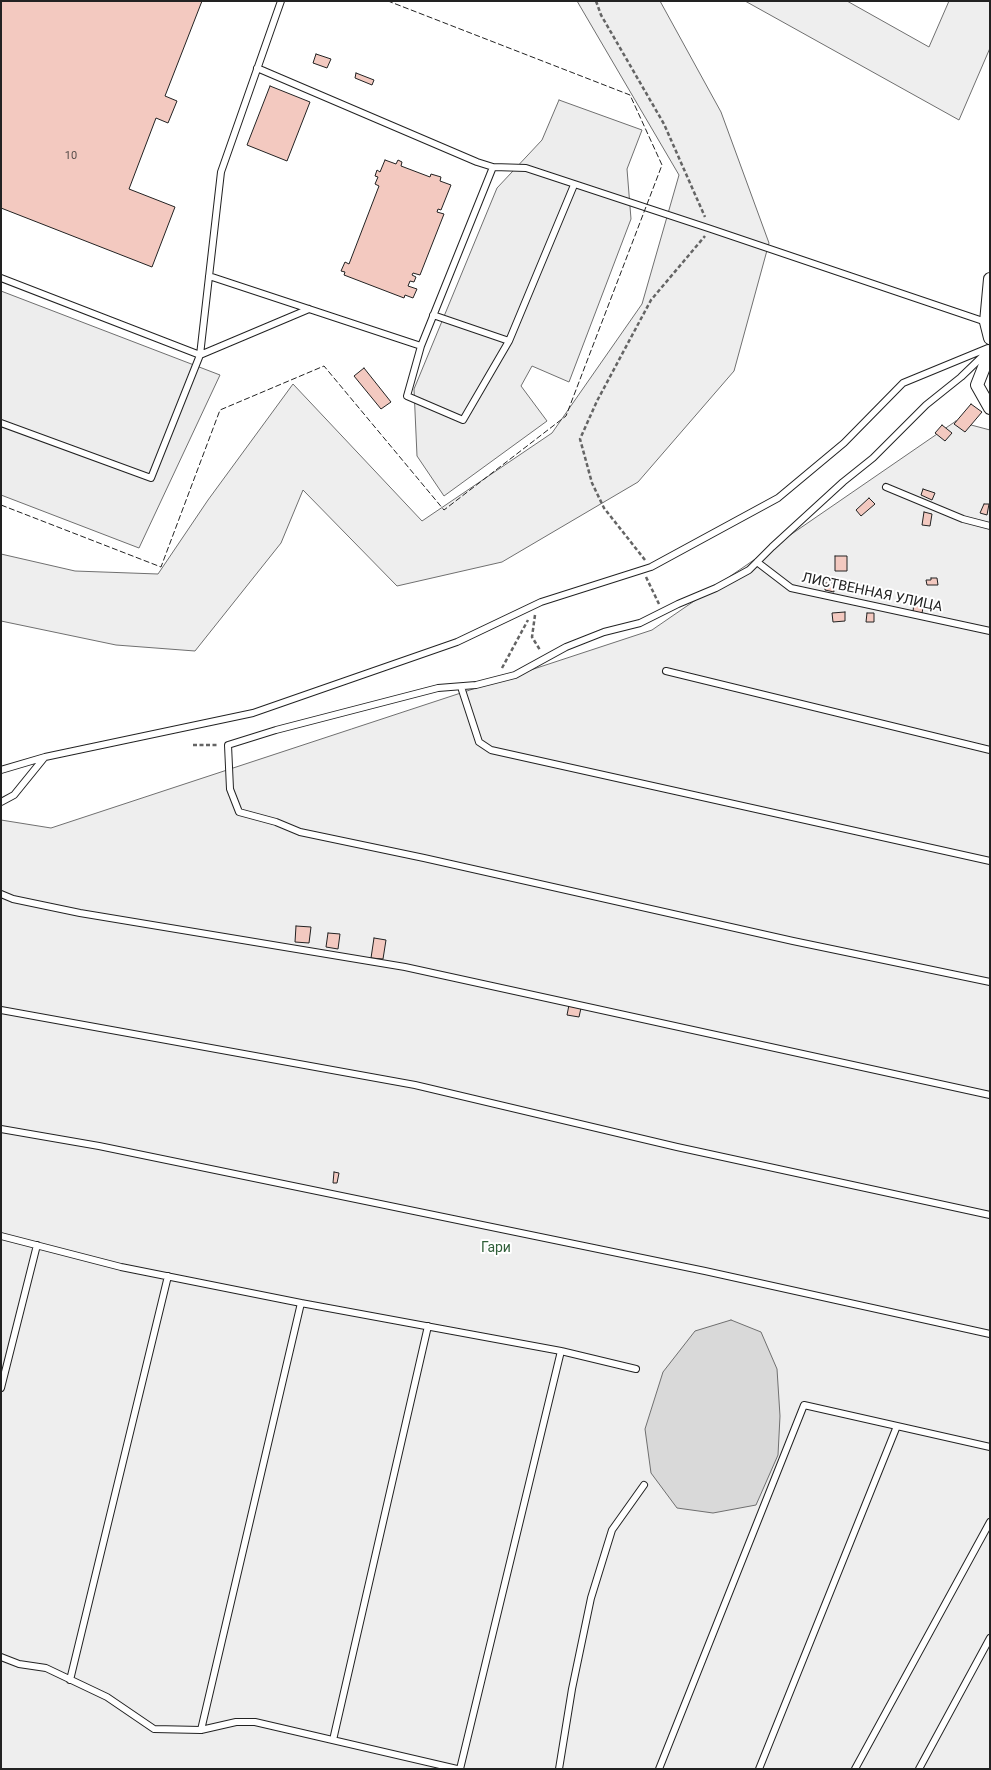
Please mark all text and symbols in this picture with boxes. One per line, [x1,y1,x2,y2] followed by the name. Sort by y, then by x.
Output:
[65,149,77,163] house number: 10
[800,570,944,616] street label: ЛИСТВЕННАЯ УЛИЦА
[481,1240,511,1256] park label: Гари

